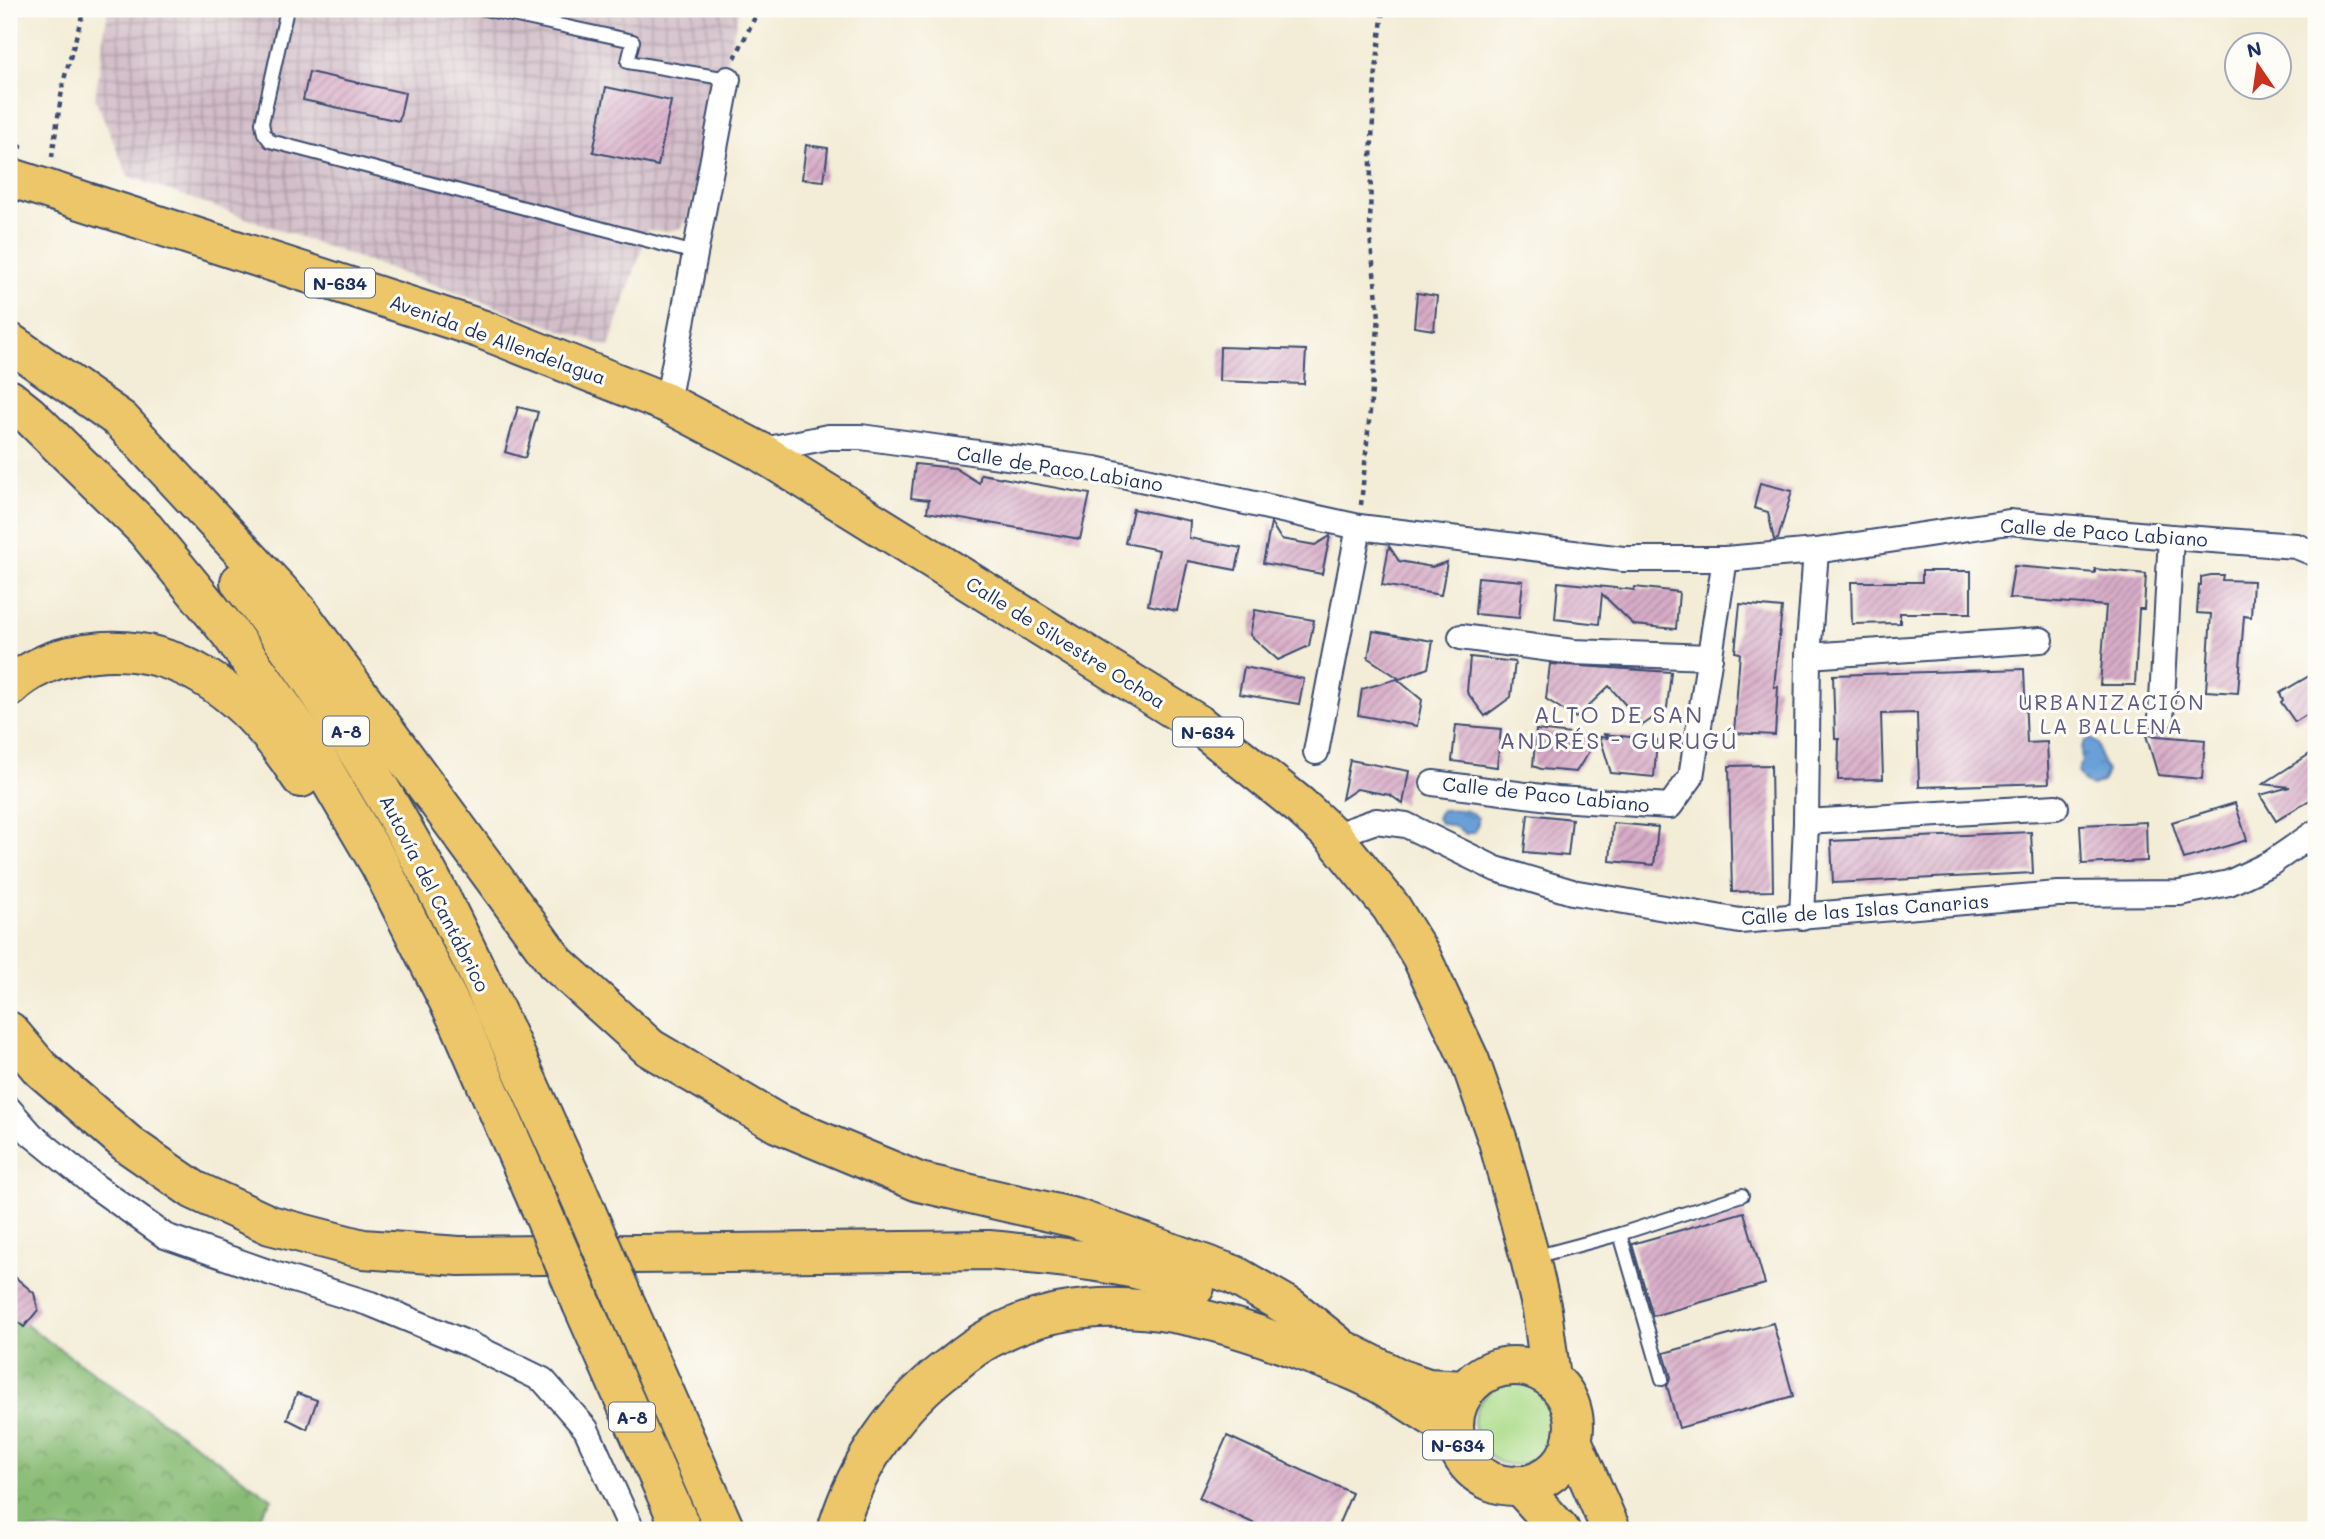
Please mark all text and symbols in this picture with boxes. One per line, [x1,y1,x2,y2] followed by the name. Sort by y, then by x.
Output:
[2224,32,2294,102] north arrow
[2244,35,2264,63] text: N
[305,268,375,298] road number: N-634
[387,288,609,390] street label: Avenida de Allendelagua
[955,439,1165,497] street label: Calle de Paco Labiano
[1999,512,2209,552] street label: Calle de Paco Labiano
[962,570,1170,714] street label: Calle de Silvestre Ochoa
[2018,688,2206,739] district label: URBANIZACIÓN LA BALLENA
[1500,699,1738,755] district label: ALTO DE SAN ANDRÉS - GURUGÚ
[323,716,369,746] road number: A-8
[1173,718,1243,746] road number: N-634
[1441,771,1651,817] street label: Calle de Paco Labiano
[374,790,496,996] street label: Autovía del Cantábrico
[1740,888,1990,930] street label: Calle de las Islas Canarias
[609,1402,655,1432] road number: A-8
[1423,1430,1493,1460] road number: N-634

